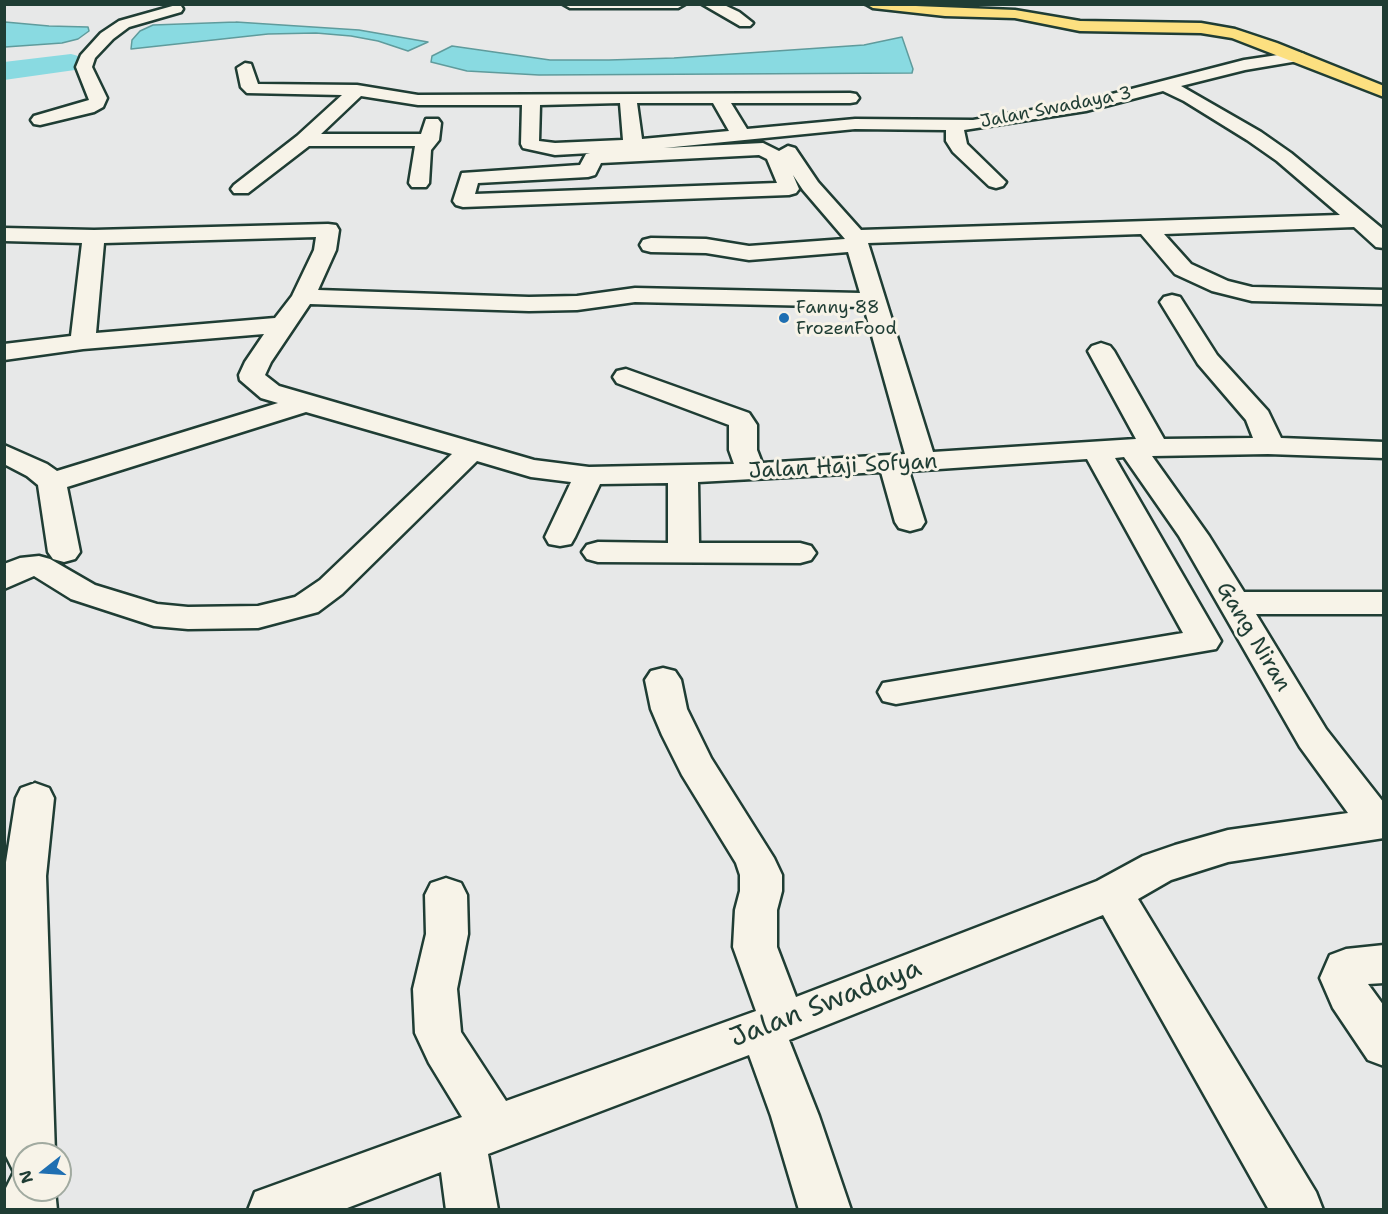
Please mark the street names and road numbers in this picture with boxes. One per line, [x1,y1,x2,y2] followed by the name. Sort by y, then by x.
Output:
[979,83,1133,133] street label: Jalan Swadaya 3
[748,449,938,485] street label: Jalan Haji Sofyan
[1210,577,1296,697] street label: Gang Niran
[726,953,926,1055] street label: Jalan Swadaya

